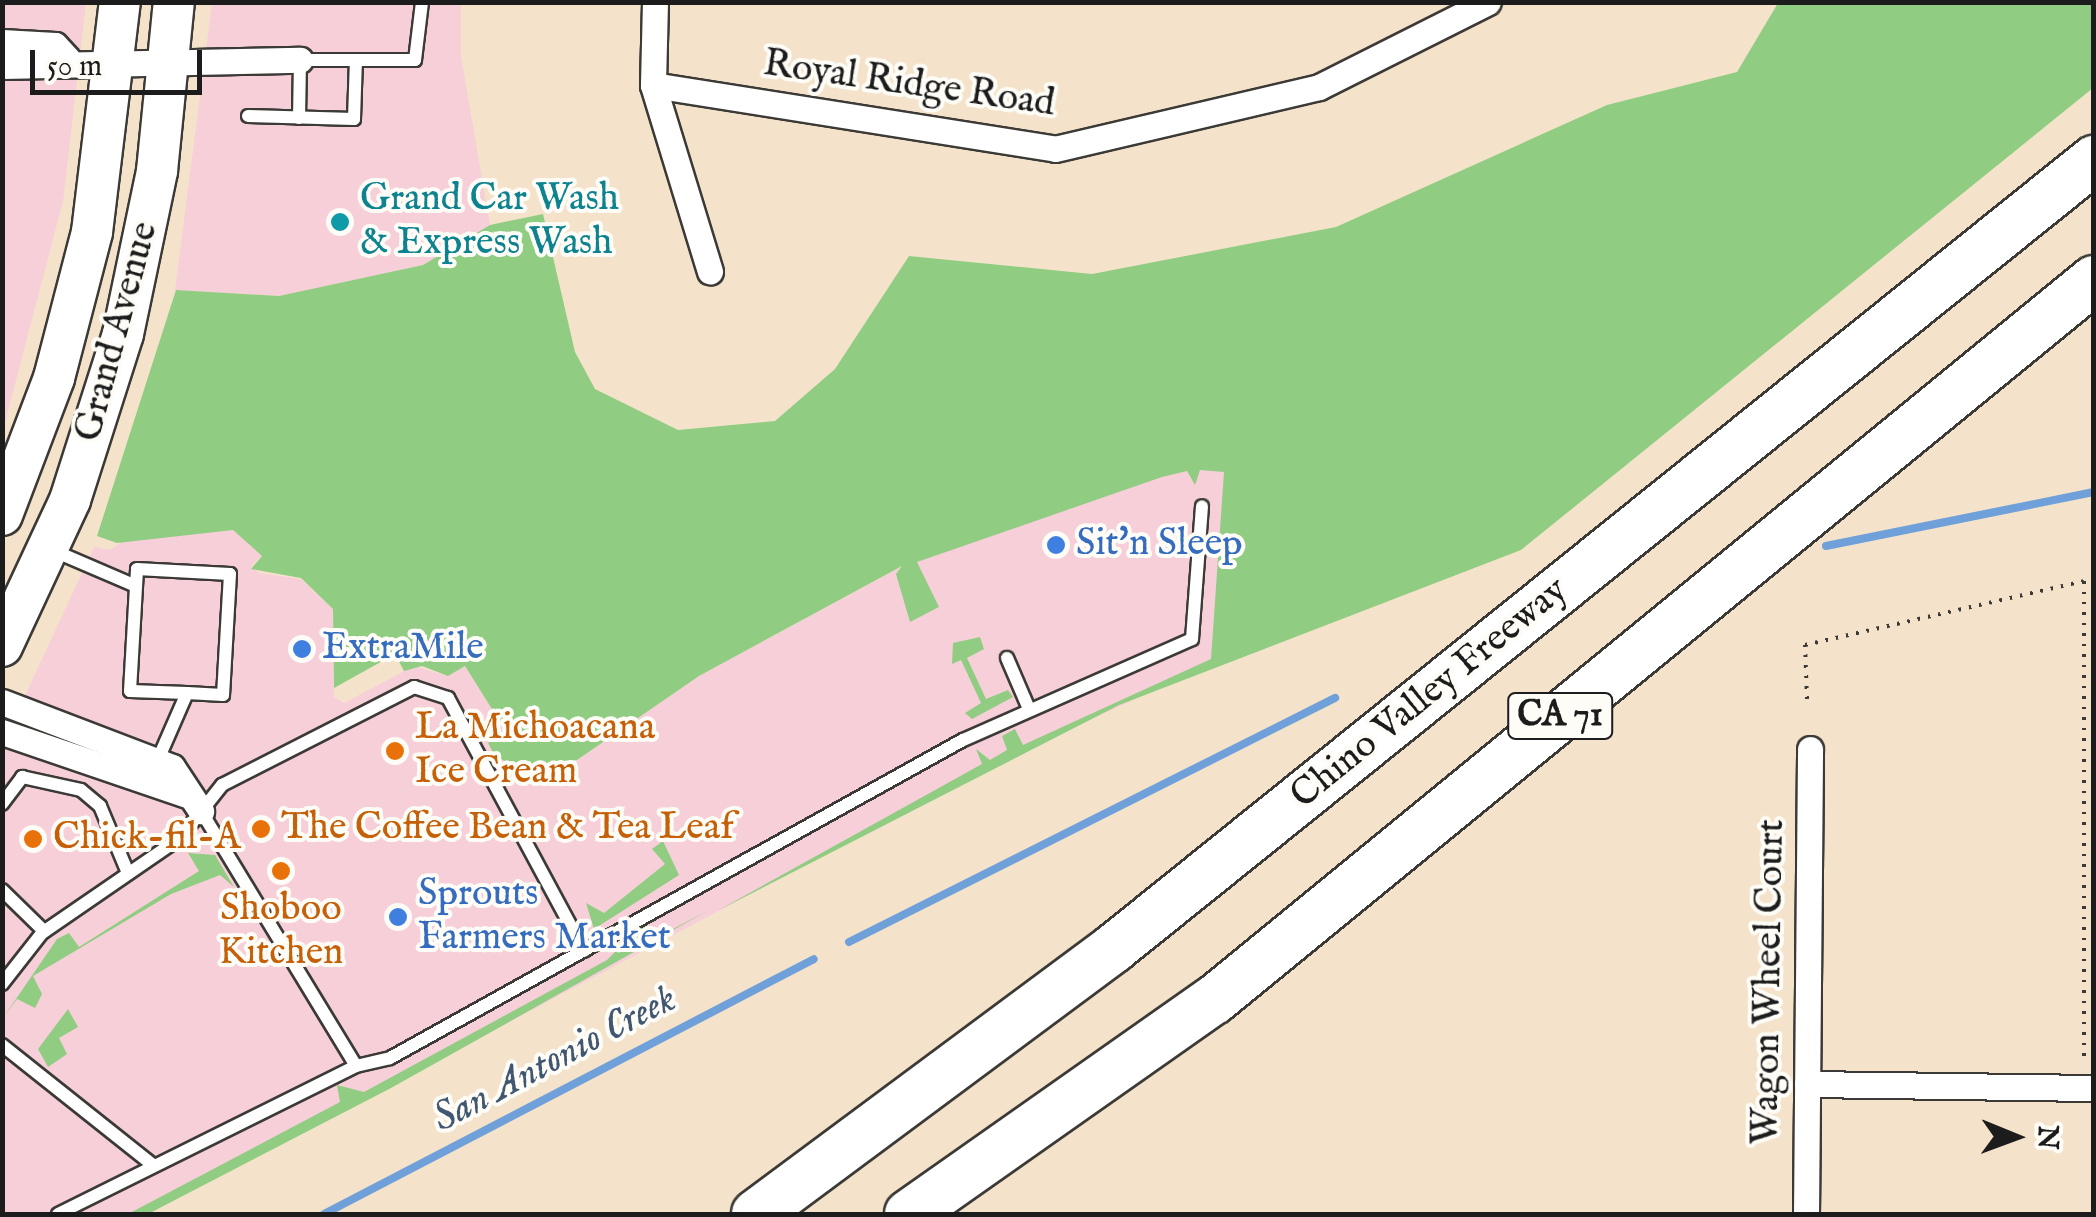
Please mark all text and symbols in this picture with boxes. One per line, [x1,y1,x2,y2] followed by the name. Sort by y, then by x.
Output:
[35,30,208,92] scale bar
[760,42,1058,128] street label: Royal Ridge Road
[47,48,102,86] text: 50 m
[360,177,619,266] place label: Grand Car Wash & Express Wash
[329,211,351,233] marker: Grand Car Wash & Express Wash
[67,217,169,447] street label: Grand Avenue
[1076,522,1243,568] place label: Sit'n Sleep
[1045,534,1067,556] marker: Sit'n Sleep
[1282,568,1578,820] street label: Chino Valley Freeway
[322,626,484,672] place label: ExtraMile
[291,638,313,660] marker: ExtraMile
[1505,686,1615,746] road number: CA 71
[415,706,655,796] place label: La Michoacana Ice Cream
[384,740,406,762] marker: La Michoacana Ice Cream
[281,806,734,852] place label: The Coffee Bean & Tea Leaf
[53,816,241,862] place label: Chick-fil-A
[250,818,272,840] marker: The Coffee Bean & Tea Leaf
[1744,819,1796,1145] street label: Wagon Wheel Court
[22,828,44,850] marker: Chick-fil-A
[270,860,292,882] marker: Shoboo Kitchen
[418,872,671,962] place label: Sprouts Farmers Market
[219,887,343,976] place label: Shoboo Kitchen
[387,906,409,928] marker: Sprouts Farmers Market
[425,976,685,1144] water label: San Antonio Creek
[1966,1087,2066,1187] north arrow
[2029,1125,2064,1150] text: N

